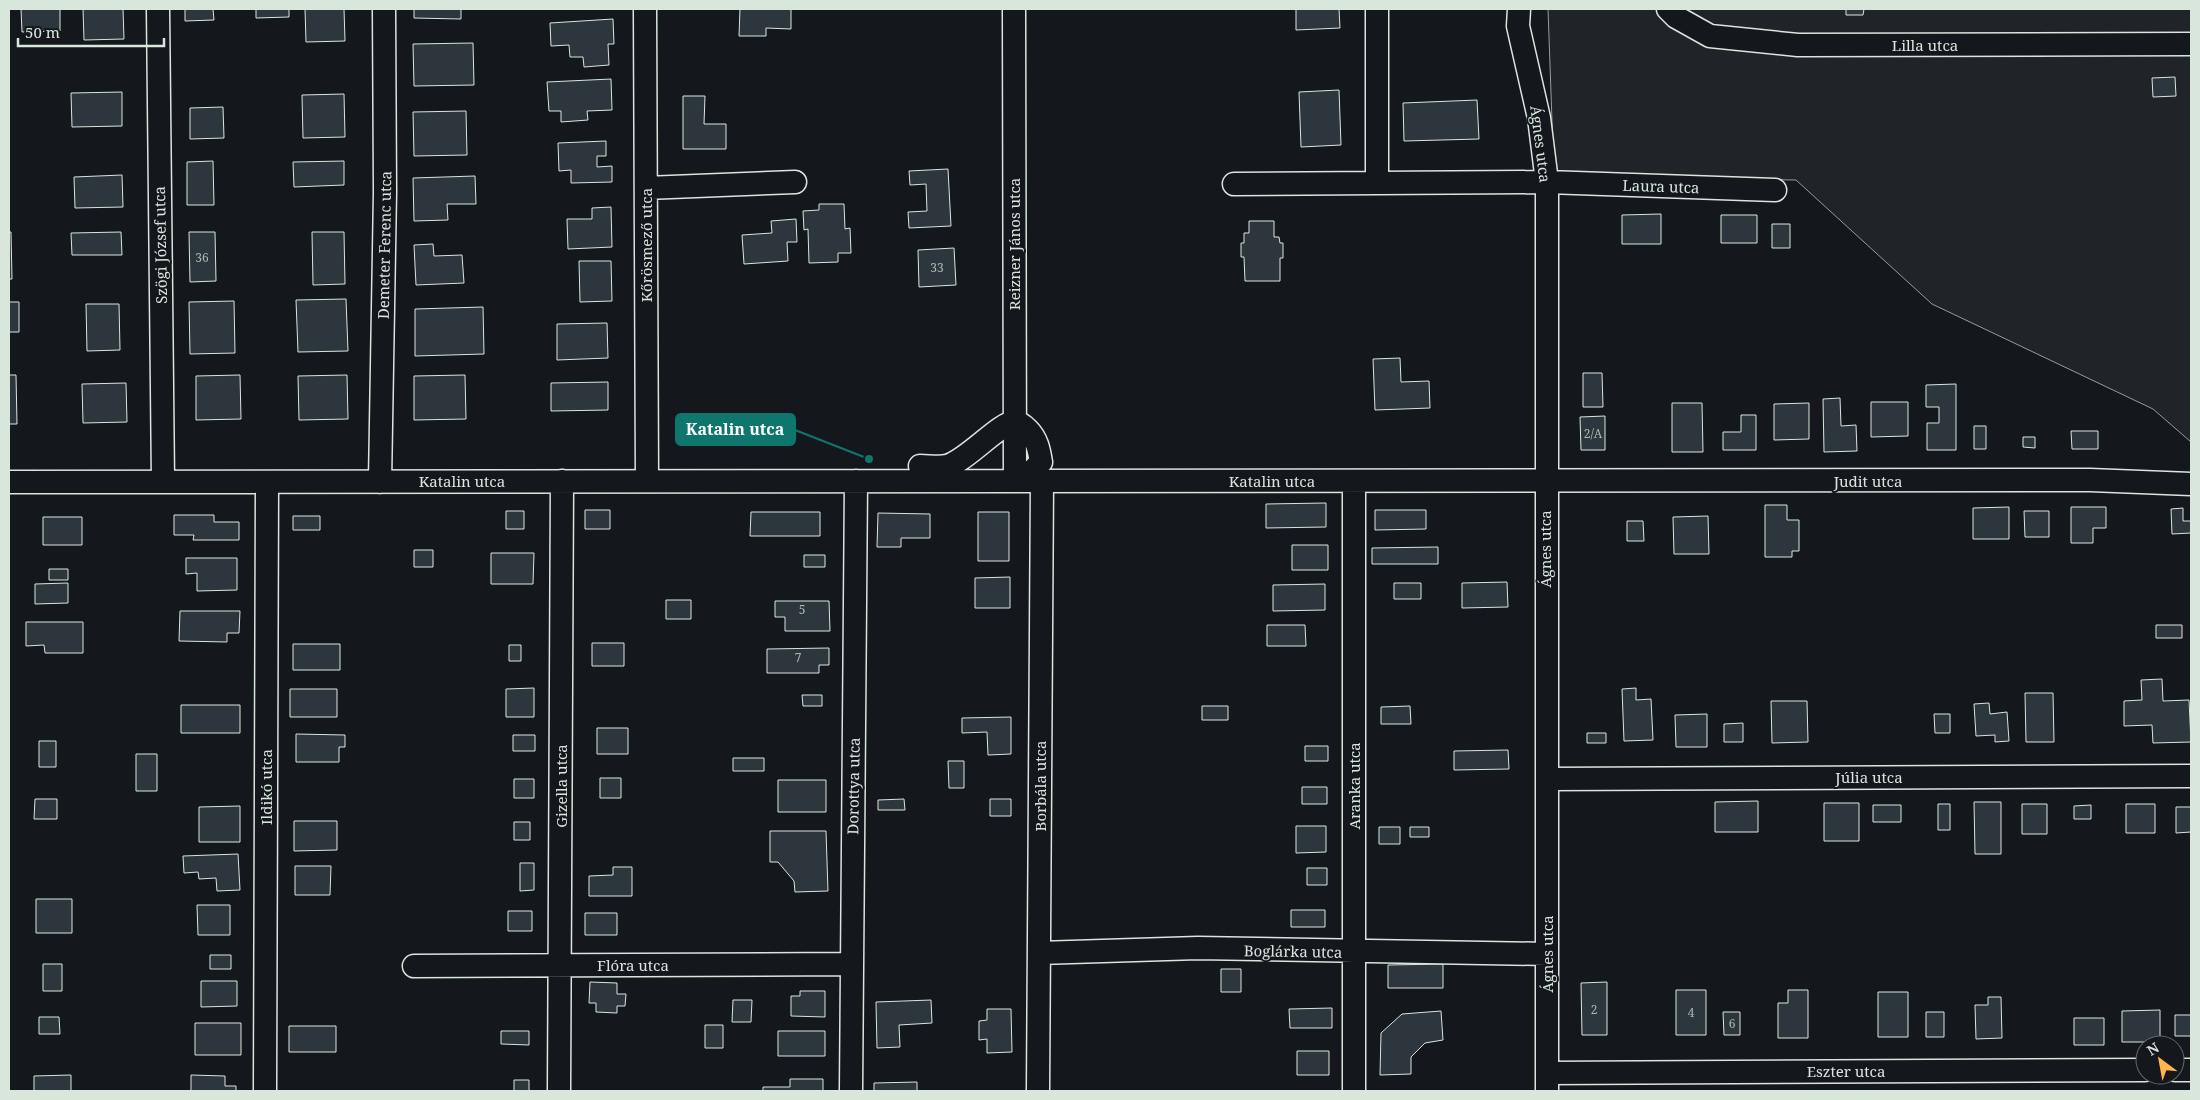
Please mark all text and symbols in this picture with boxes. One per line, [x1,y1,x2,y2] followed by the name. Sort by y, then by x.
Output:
[18,15,164,47] scale bar
[25,22,60,42] text: 50 m
[1892,35,1958,55] street label: Lilla utca
[1526,104,1556,184] street label: Ágnes utca
[373,171,395,319] street label: Demeter Ferenc utca
[1622,175,1700,197] street label: Laura utca
[1004,178,1024,310] street label: Reizner János utca
[149,186,171,304] street label: Szögi József utca
[636,188,656,302] street label: Kőrösmező utca
[195,249,209,266] house number: 36
[930,259,944,276] house number: 33
[676,414,795,445] callout: Katalin utca
[686,418,785,440] text: Katalin utca
[1584,425,1603,442] house number: 2/A
[419,471,505,491] street label: Katalin utca
[1229,471,1315,491] street label: Katalin utca
[1833,471,1902,491] street label: Judit utca
[1535,510,1555,588] street label: Ágnes utca
[799,601,805,618] house number: 5
[795,649,802,666] house number: 7
[842,737,864,835] street label: Dorottya utca
[1030,741,1050,831] street label: Borbála utca
[1344,742,1364,830] street label: Aranka utca
[551,744,571,828] street label: Gizella utca
[256,749,276,825] street label: Ildikó utca
[1834,767,1903,787] street label: Júlia utca
[1537,915,1557,993] street label: Ágnes utca
[1244,940,1342,962] street label: Boglárka utca
[597,955,669,975] street label: Flóra utca
[1591,1001,1597,1018] house number: 2
[1688,1004,1695,1021] house number: 4
[1729,1015,1736,1032] house number: 6
[2135,1035,2185,1085] north arrow
[2143,1038,2163,1060] text: N
[1807,1061,1885,1081] street label: Eszter utca

